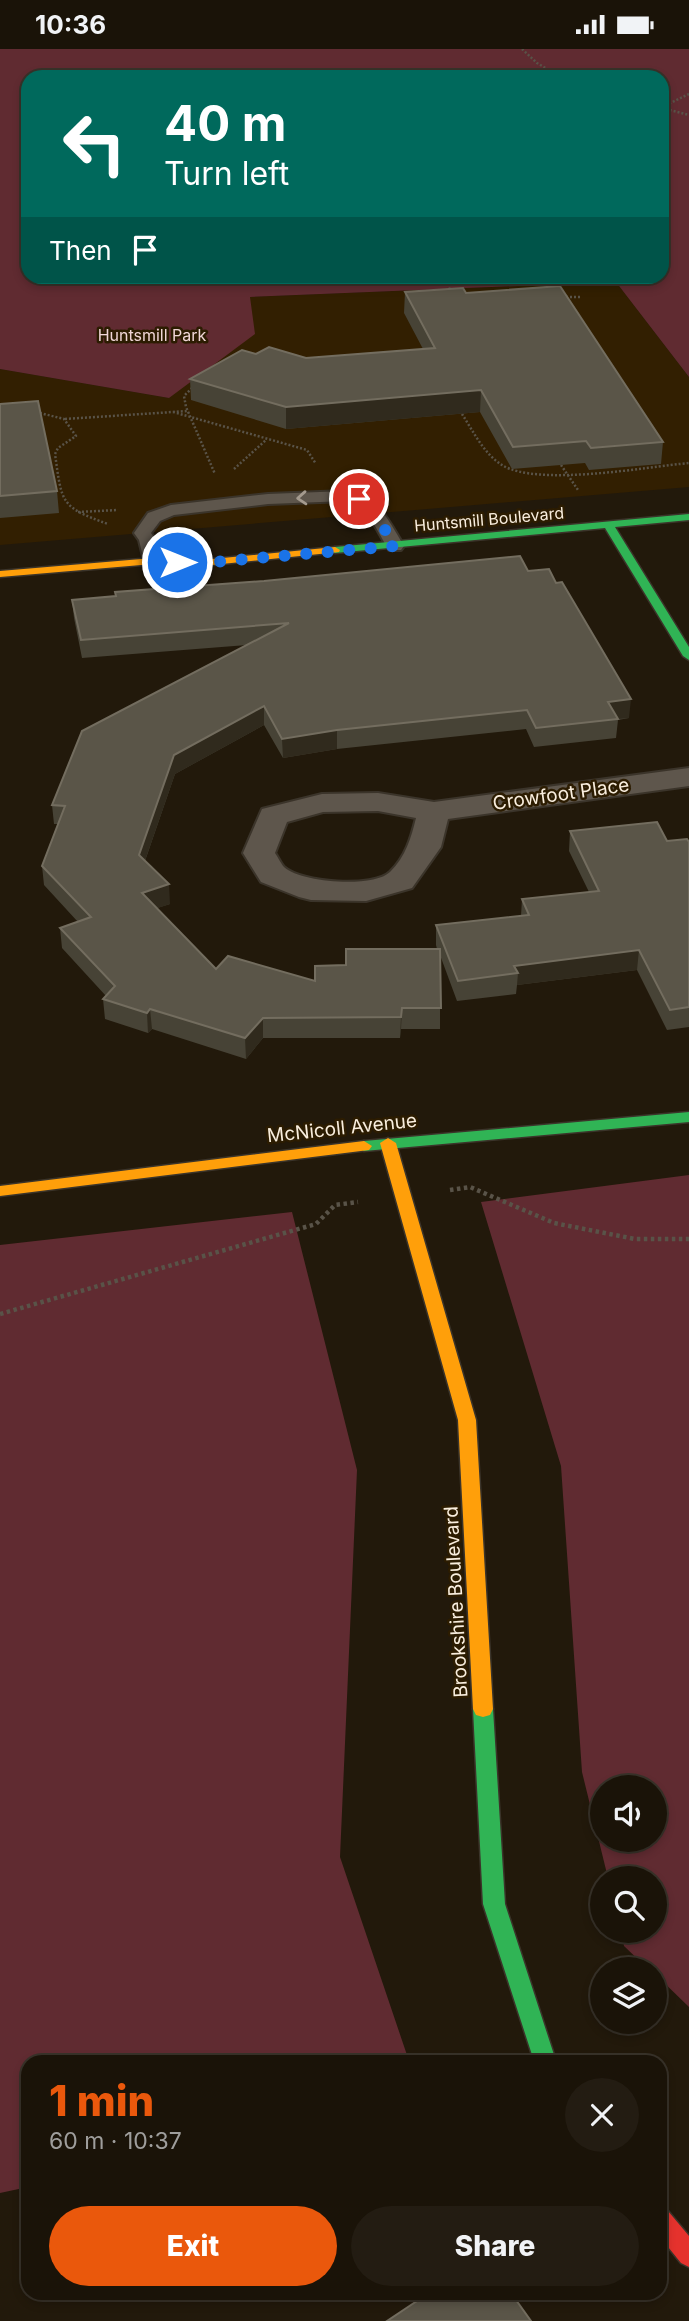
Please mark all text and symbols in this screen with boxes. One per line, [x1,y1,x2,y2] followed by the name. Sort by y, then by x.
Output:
[35,9,106,40] text: 10:36
[164,94,287,153] text: 40 m
[49,98,140,189] icon: left
[164,154,289,193] text: Turn left
[126,231,164,269] icon: arrive
[49,235,112,266] text: Then
[98,325,207,345] park label: Huntsmill Park
[329,469,389,529] pin
[340,480,378,518] icon: arrive
[296,490,307,505] one-way arrow
[413,502,565,536] street label: Huntsmill Boulevard
[140,525,214,599] position arrow
[491,773,631,815] street label: Crowfoot Place
[266,1109,418,1147] street label: McNicoll Avenue
[439,1506,473,1698] street label: Brookshire Boulevard
[590,1775,667,2034] map controls
[590,1775,667,1852] button: sound
[590,1866,667,1943] button: search
[590,1957,667,2034] button: layers
[49,2075,154,2126] text: 1 min
[565,2078,639,2152] button: close
[49,2127,182,2155] text: 60 m · 10:37
[49,2206,337,2286] button: Exit
[351,2206,639,2286] button: Share

